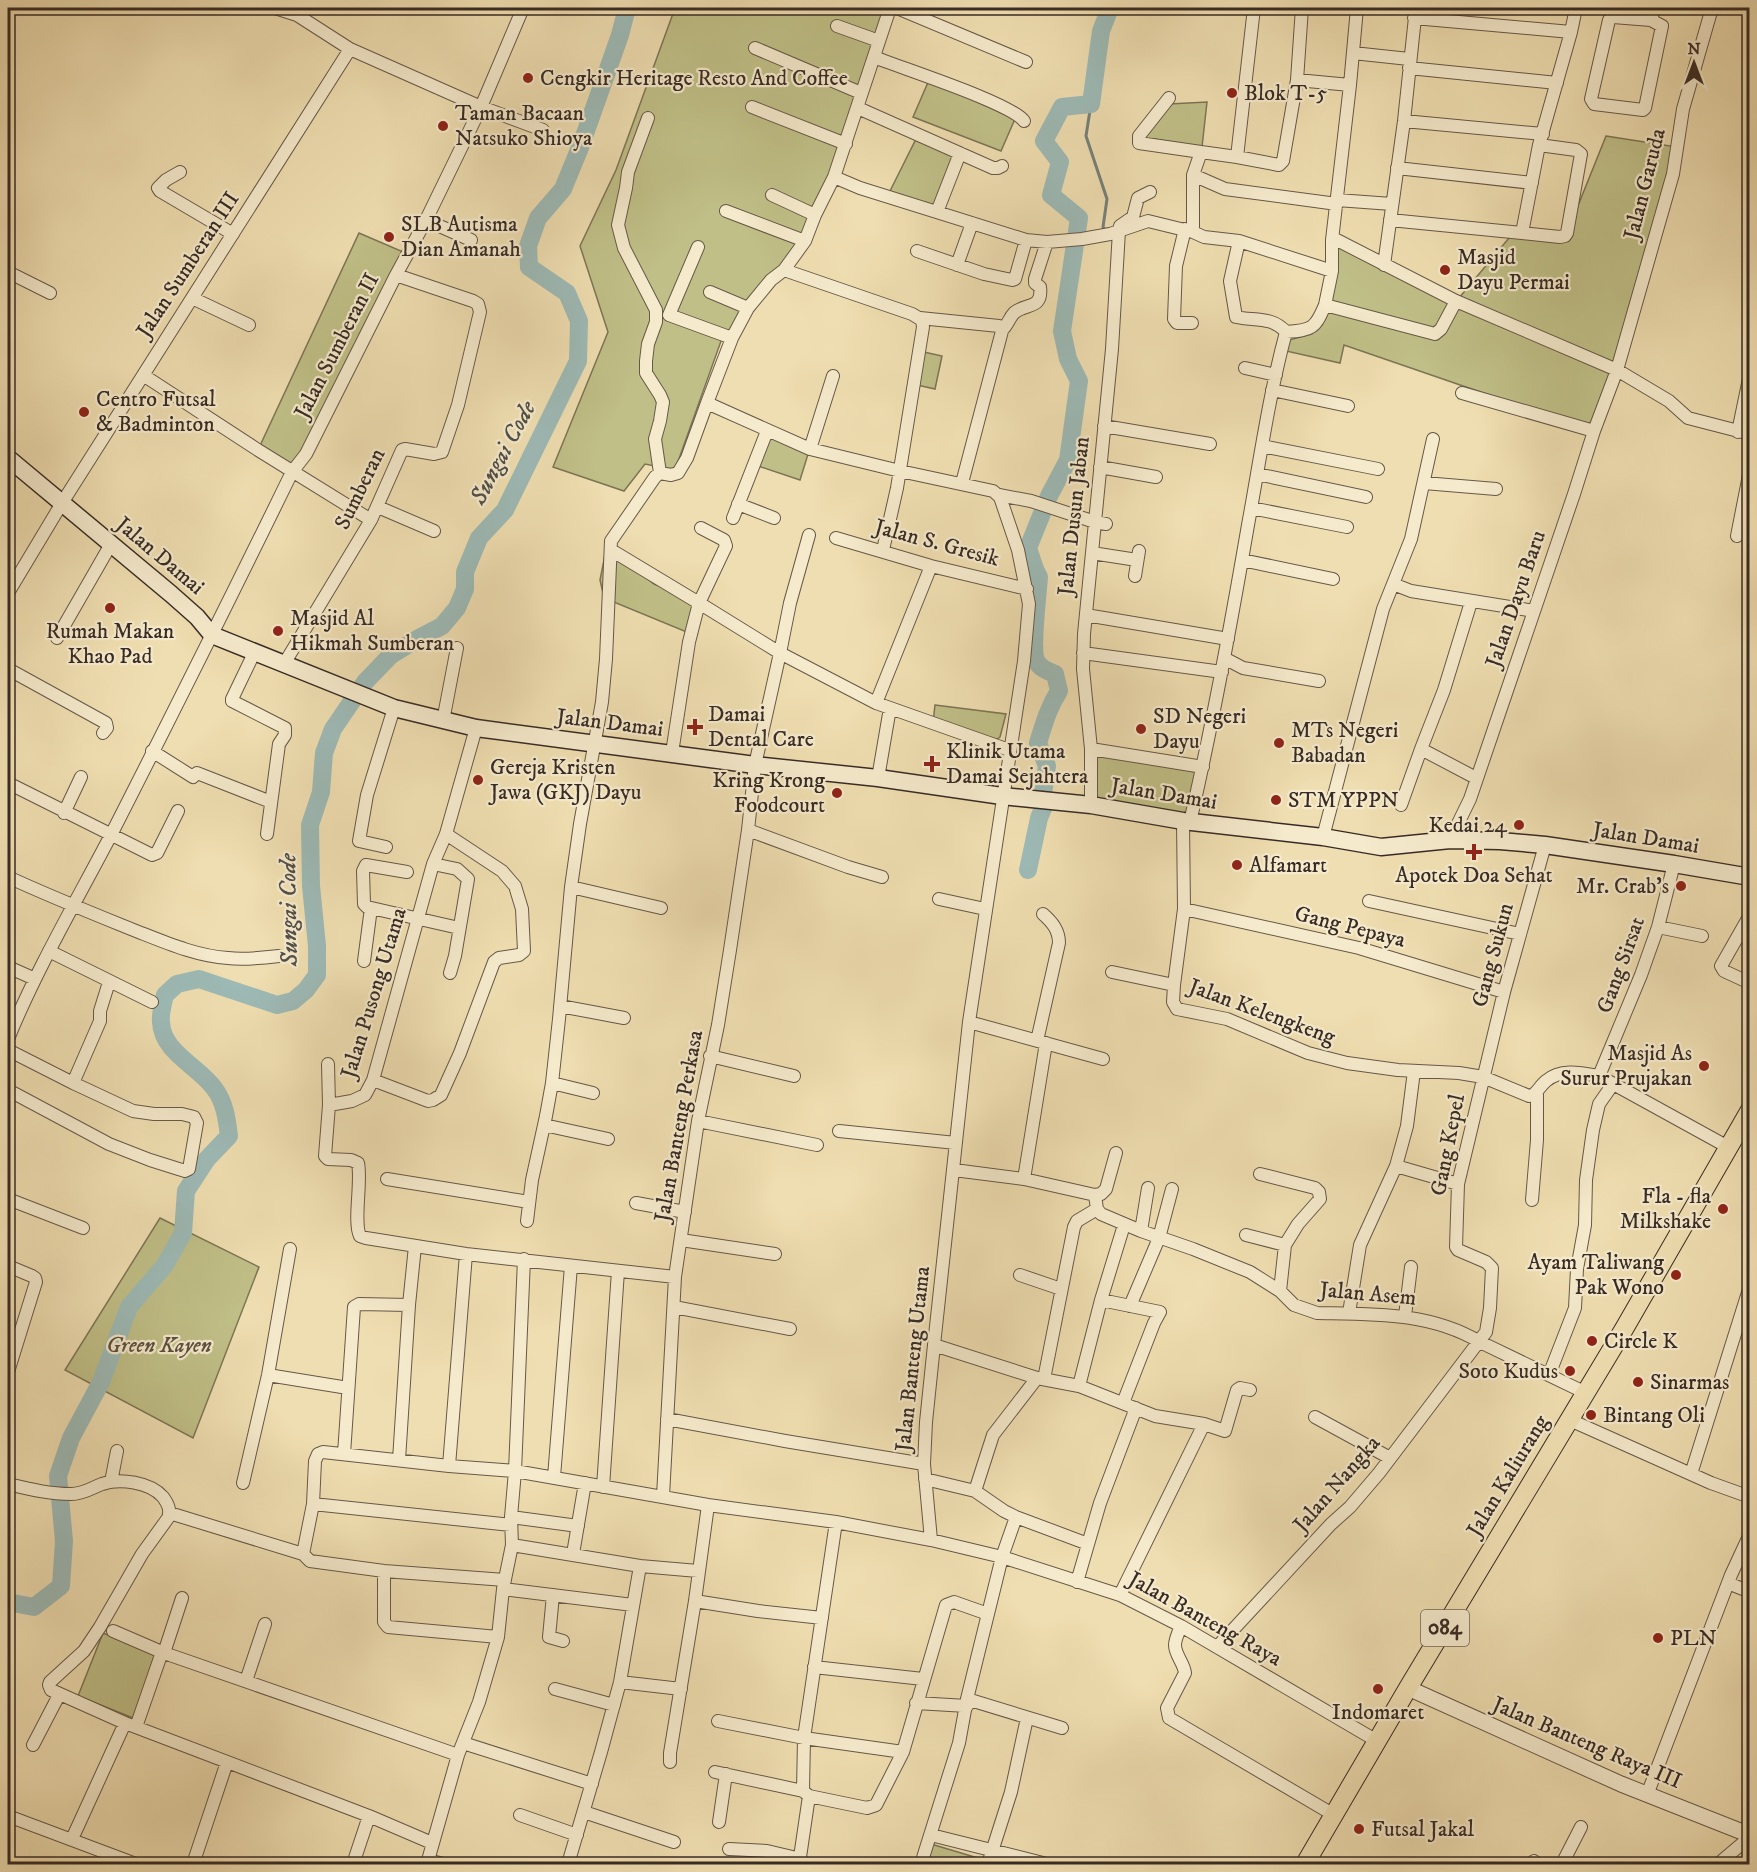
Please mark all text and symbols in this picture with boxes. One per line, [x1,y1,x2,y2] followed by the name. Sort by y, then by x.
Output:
[1664,33,1724,93] north arrow
[1687,39,1701,59] text: N
[540,65,848,92] place label: Cengkir Heritage Resto And Coffee
[521,71,535,85] marker: Cengkir Heritage Resto And Coffee
[1244,80,1327,107] place label: Blok T-5
[1225,86,1239,100] marker: Blok T-5
[455,100,593,152] place label: Taman Bacaan Natsuko Shioya
[436,119,450,133] marker: Taman Bacaan Natsuko Shioya
[1618,125,1672,244] street label: Jalan Garuda
[130,187,245,345] street label: Jalan Sumberan III
[401,211,521,263] place label: SLB Autisma Dian Amanah
[382,230,396,244] marker: SLB Autisma Dian Amanah
[1457,244,1570,296] place label: Masjid Dayu Permai
[1438,263,1452,277] marker: Masjid Dayu Permai
[288,269,385,425] street label: Jalan Sumberan II
[96,386,216,438] place label: Centro Futsal & Badminton
[463,395,543,511] water label: Sungai Code
[77,405,91,419] marker: Centro Futsal & Badminton
[1052,435,1096,599] street label: Jalan Dusun Jaban
[329,444,391,534] street label: Sumberan
[109,510,210,601] street label: Jalan Damai
[870,513,1002,573] street label: Jalan S. Gresik
[1479,527,1552,673] street label: Jalan Dayu Baru
[103,601,117,615] marker: Rumah Makan Khao Pad
[290,605,455,657] place label: Masjid Al Hikmah Sumberan
[46,618,175,670] place label: Rumah Makan Khao Pad
[271,624,285,638] marker: Masjid Al Hikmah Sumberan
[708,701,814,753] place label: Damai Dental Care
[553,703,665,743] street label: Jalan Damai
[1153,703,1246,755] place label: SD Negeri Dayu
[1291,717,1398,769] place label: MTs Negeri Babadan
[686,718,704,736] marker: Damai Dental Care
[1134,722,1148,736] marker: SD Negeri Dayu
[1272,736,1286,750] marker: MTs Negeri Babadan
[946,738,1089,790] place label: Klinik Utama Damai Sejahtera
[488,754,641,806] place label: Gereja Kristen Jawa (GKJ) Dayu
[923,755,941,773] marker: Klinik Utama Damai Sejahtera
[712,767,825,819] place label: Kring Krong Foodcourt
[1107,772,1219,816] street label: Jalan Damai
[471,773,485,787] marker: Gereja Kristen Jawa (GKJ) Dayu
[830,786,844,800] marker: Kring Krong Foodcourt
[1288,787,1399,814] place label: STM YPPN
[1269,793,1283,807] marker: STM YPPN
[1428,812,1508,839] place label: Kedai 24
[1589,816,1701,860] street label: Jalan Damai
[1512,818,1526,832] marker: Kedai 24
[1467,845,1481,859] marker: Apotek Doa Sehat
[273,852,305,968] water label: Sungai Code
[1249,852,1327,879] place label: Alfamart
[1230,858,1244,872] marker: Alfamart
[1395,862,1553,889] place label: Apotek Doa Sehat
[1576,873,1669,900] place label: Mr. Crab's
[1674,879,1688,893] marker: Mr. Crab's
[1466,899,1520,1010] street label: Gang Sukun
[1292,900,1409,954] street label: Gang Pepaya
[335,904,413,1084] street label: Jalan Pusong Utama
[1591,913,1651,1017] street label: Gang Sirsat
[1183,972,1339,1051] street label: Jalan Kelengkeng
[649,1027,709,1226] street label: Jalan Banteng Perkasa
[1560,1040,1693,1092] place label: Masjid As Surur Prujakan
[1697,1059,1711,1073] marker: Masjid As Surur Prujakan
[1425,1092,1471,1198] street label: Gang Kepel
[1620,1183,1712,1235] place label: Fla - fla Milkshake
[1716,1202,1730,1216] marker: Fla - fla Milkshake
[1527,1249,1664,1301] place label: Ayam Taliwang Pak Wono
[890,1264,936,1455] street label: Jalan Banteng Utama
[1669,1268,1683,1282] marker: Ayam Taliwang Pak Wono
[1317,1276,1417,1312] street label: Jalan Asem
[1604,1328,1678,1355] place label: Circle K
[106,1332,212,1359] park label: Green Kayen
[1585,1334,1599,1348] marker: Circle K
[1458,1358,1558,1385] place label: Soto Kudus
[1563,1364,1577,1378] marker: Soto Kudus
[1650,1369,1729,1396] place label: Sinarmas
[1631,1375,1645,1389] marker: Sinarmas
[1603,1402,1705,1429] place label: Bintang Oli
[1584,1408,1598,1422] marker: Bintang Oli
[1460,1410,1555,1543] street label: Jalan Kaliurang
[1286,1430,1387,1539] street label: Jalan Nangka
[1122,1565,1287,1673] street label: Jalan Banteng Raya
[1421,1610,1469,1646] road number: 084
[1670,1625,1717,1652] place label: PLN
[1651,1631,1665,1645] marker: PLN
[1371,1682,1385,1696] marker: Indomaret
[1486,1690,1686,1795] street label: Jalan Banteng Raya III
[1332,1699,1424,1726] place label: Indomaret
[1371,1816,1474,1843] place label: Futsal Jakal
[1352,1822,1366,1836] marker: Futsal Jakal

